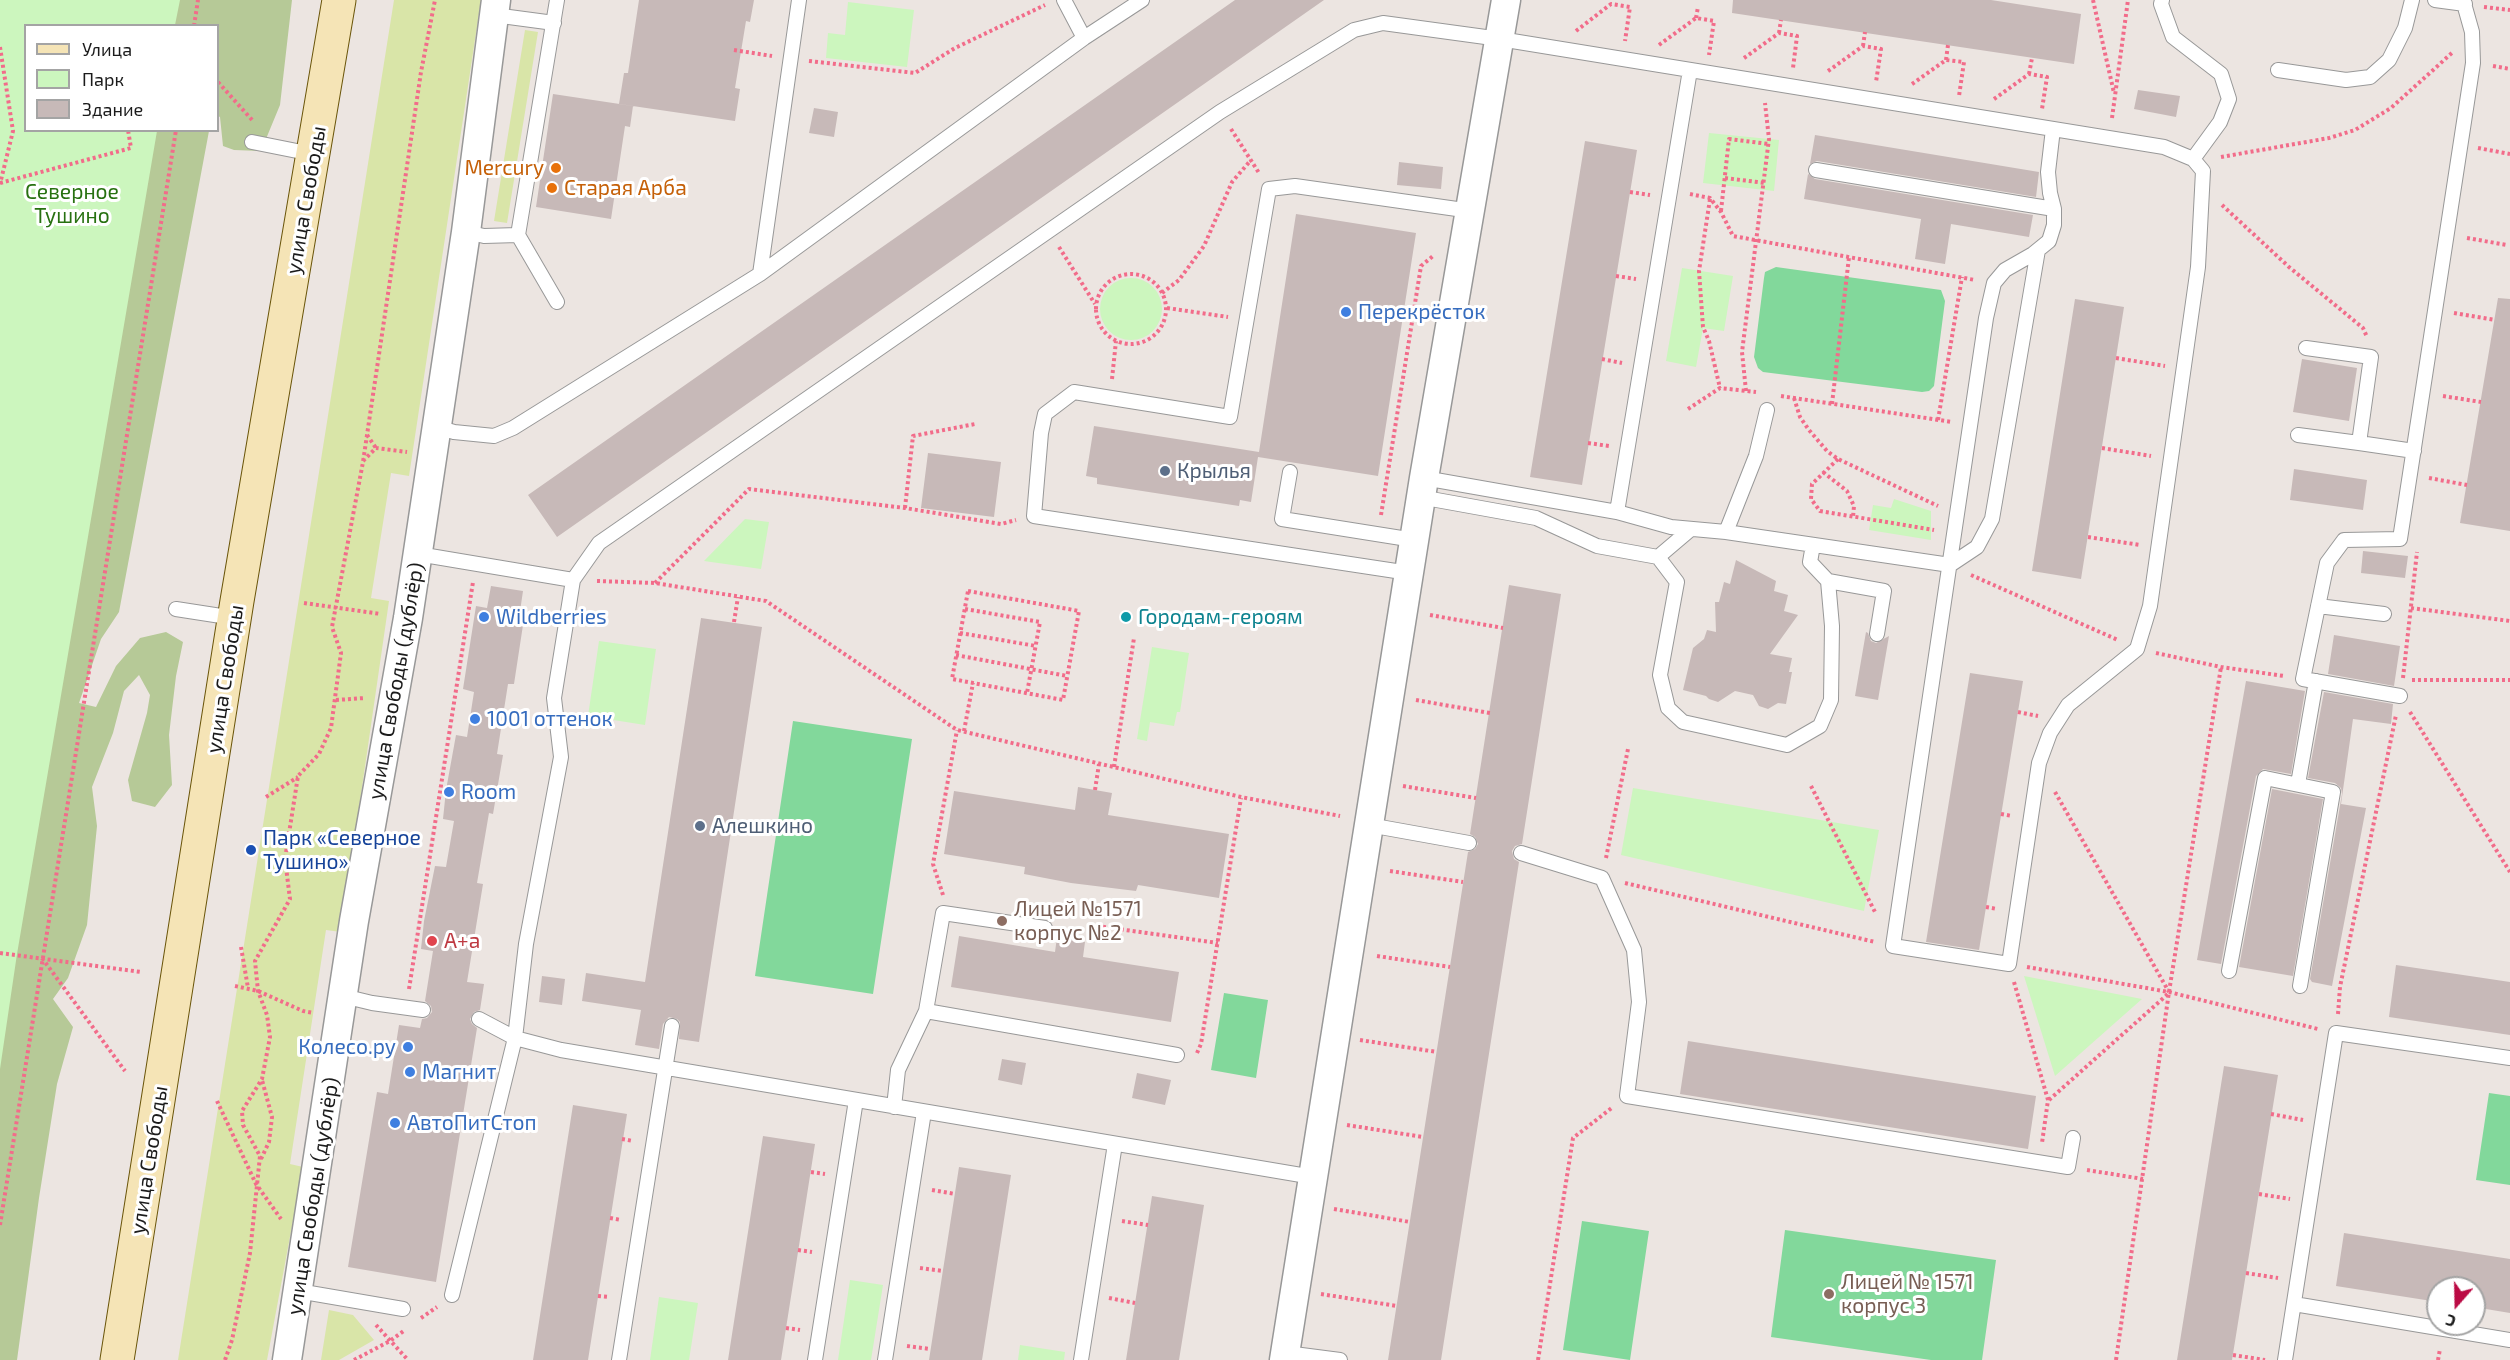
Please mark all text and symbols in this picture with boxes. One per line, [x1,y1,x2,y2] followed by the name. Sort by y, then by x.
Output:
[24,24,219,132] legend
[82,38,132,60] text: Улица
[82,68,124,90] text: Парк
[82,98,143,120] text: Здание
[281,124,331,276] street label: улица Свободы
[464,155,544,181] place label: Mercury
[549,161,563,175] marker: Mercury
[564,175,687,201] place label: Старая Арба
[25,179,119,229] park label: Северное Тушино
[545,181,559,195] marker: Старая Арба
[1358,299,1486,325] place label: Перекрёсток
[1339,305,1353,319] marker: Перекрёсток
[1177,458,1251,484] place label: Крылья
[1158,464,1172,478] marker: Крылья
[363,560,429,802] street label: улица Свободы (дублёр)
[201,603,249,755] street label: улица Свободы
[496,604,607,630] place label: Wildberries
[1138,604,1303,630] place label: Городам-героям
[477,610,491,624] marker: Wildberries
[1119,610,1133,624] marker: Городам-героям
[487,706,613,732] place label: 1001 оттенок
[468,712,482,726] marker: 1001 оттенок
[461,779,516,805] place label: Room
[442,785,456,799] marker: Room
[712,813,813,839] place label: Алешкино
[693,819,707,833] marker: Алешкино
[263,825,421,875] place label: Парк «Северное Тушино»
[244,843,258,857] marker: Парк «Северное Тушино»
[1014,896,1142,946] place label: Лицей №1571 корпус №2
[995,914,1009,928] marker: Лицей №1571 корпус №2
[444,928,480,954] place label: А+а
[425,934,439,948] marker: А+а
[298,1034,396,1060] place label: Колесо.ру
[401,1040,415,1054] marker: Колесо.ру
[422,1059,497,1085] place label: Магнит
[403,1065,417,1079] marker: Магнит
[282,1075,344,1317] street label: улица Свободы (дублёр)
[125,1084,173,1236] street label: улица Свободы
[407,1110,537,1136] place label: АвтоПитСтоп
[388,1116,402,1130] marker: АвтоПитСтоп
[1841,1269,1974,1319] place label: Лицей № 1571 корпус 3
[2426,1276,2486,1336] north arrow
[1822,1287,1836,1301] marker: Лицей № 1571 корпус 3
[2443,1311,2458,1332] text: С

